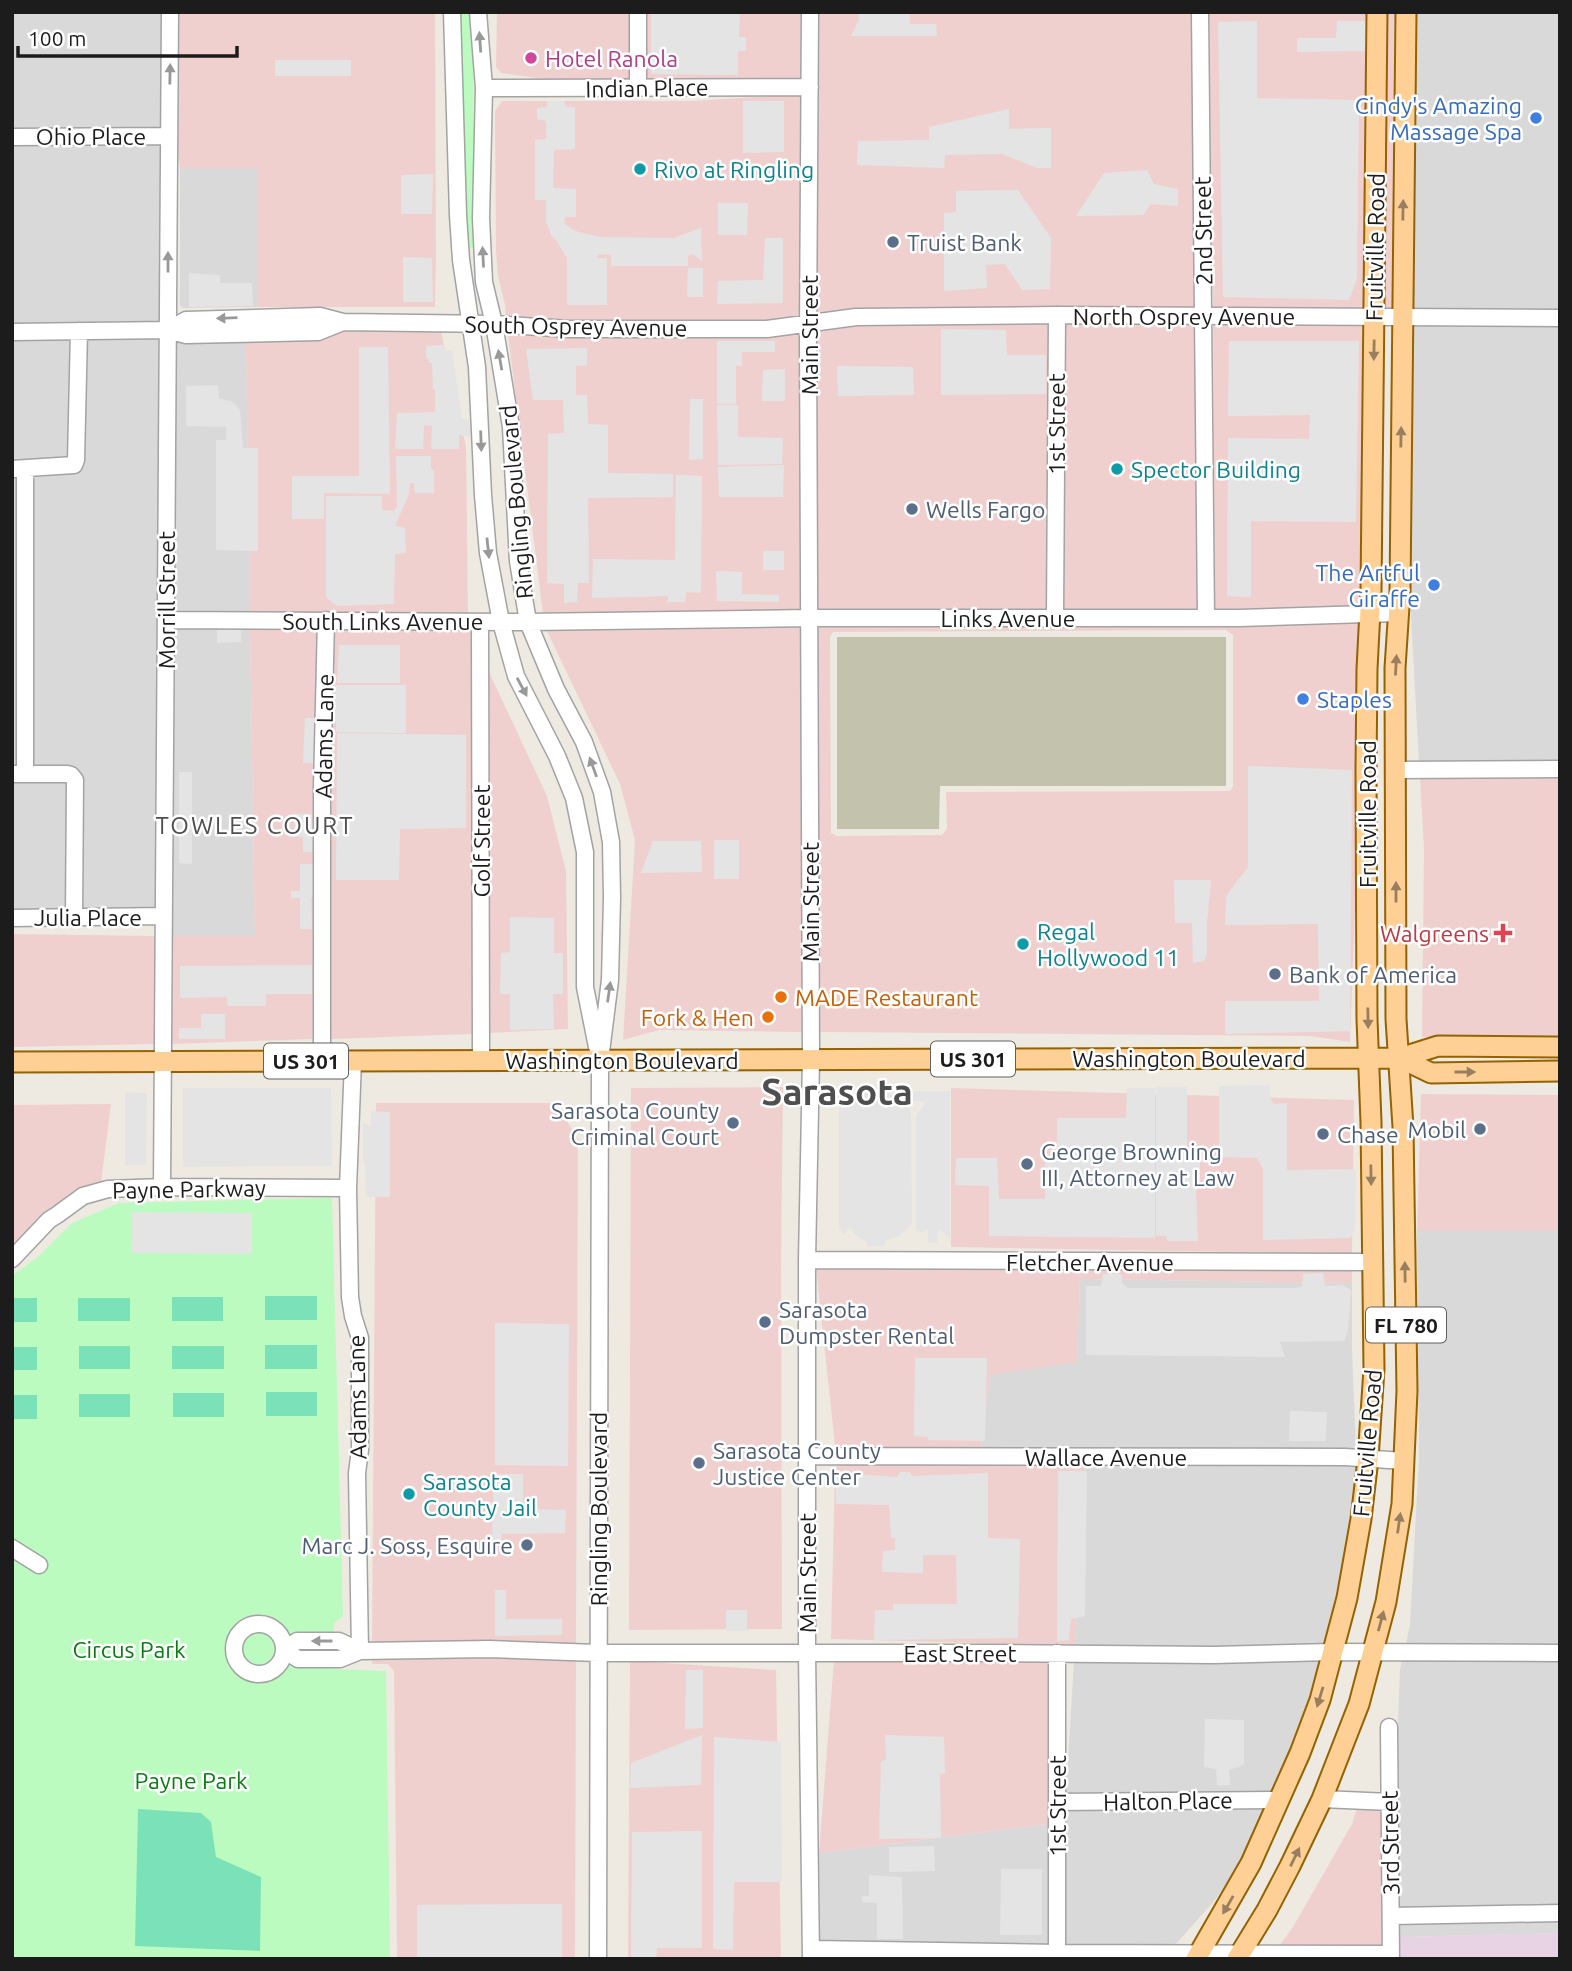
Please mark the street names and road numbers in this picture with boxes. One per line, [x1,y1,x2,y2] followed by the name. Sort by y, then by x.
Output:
[585,74,709,102] street label: Indian Place
[36,124,146,149] street label: Ohio Place
[1361,173,1389,321] street label: Fruitville Road
[1190,176,1216,286] street label: 2nd Street
[797,275,822,395] street label: Main Street
[1073,304,1295,329] street label: North Osprey Avenue
[464,312,688,340] street label: South Osprey Avenue
[1044,373,1069,475] street label: 1st Street
[495,404,537,600] street label: Ringling Boulevard
[154,531,179,669] street label: Morrill Street
[941,606,1075,631] street label: Links Avenue
[283,609,483,634] street label: South Links Avenue
[310,673,338,799] street label: Adams Lane
[1355,740,1380,888] street label: Fruitville Road
[469,785,494,897] street label: Golf Street
[798,842,823,962] street label: Main Street
[34,905,142,930] street label: Julia Place
[931,1042,1015,1076] road number: US 301
[264,1044,348,1078] road number: US 301
[1072,1046,1306,1071] street label: Washington Boulevard
[505,1048,739,1073] street label: Washington Boulevard
[112,1175,266,1203] street label: Payne Parkway
[1006,1250,1174,1275] street label: Fletcher Avenue
[1366,1308,1446,1342] road number: FL 780
[343,1334,371,1460] street label: Adams Lane
[1348,1368,1386,1518] street label: Fruitville Road
[586,1412,611,1606] street label: Ringling Boulevard
[1025,1445,1187,1470] street label: Wallace Avenue
[795,1513,820,1633] street label: Main Street
[903,1641,1017,1666] street label: East Street
[1045,1755,1070,1857] street label: 1st Street
[1103,1787,1233,1815] street label: Halton Place
[1377,1790,1403,1896] street label: 3rd Street

